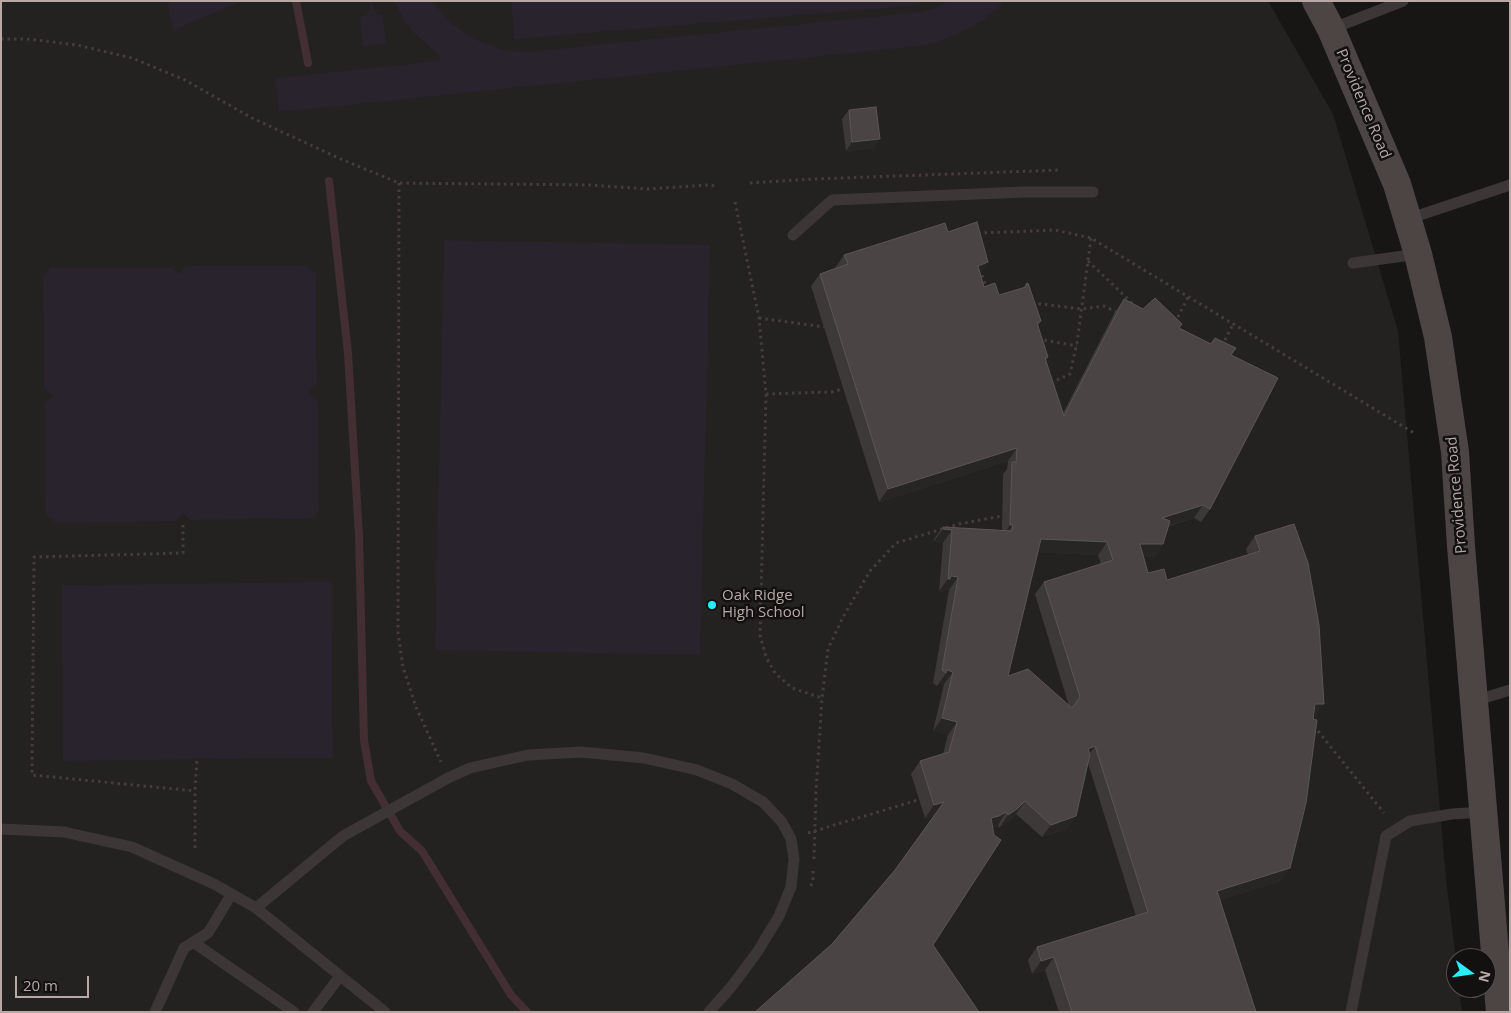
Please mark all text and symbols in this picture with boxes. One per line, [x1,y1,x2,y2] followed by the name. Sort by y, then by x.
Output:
[1332,46,1394,162] street label: Providence Road
[1443,436,1471,554] street label: Providence Road
[722,587,805,622] place label: Oak Ridge High School
[706,599,718,611] marker: Oak Ridge High School
[1446,948,1496,998] north arrow
[18,966,91,998] scale bar
[1474,969,1496,984] text: N
[23,975,58,995] text: 20 m

